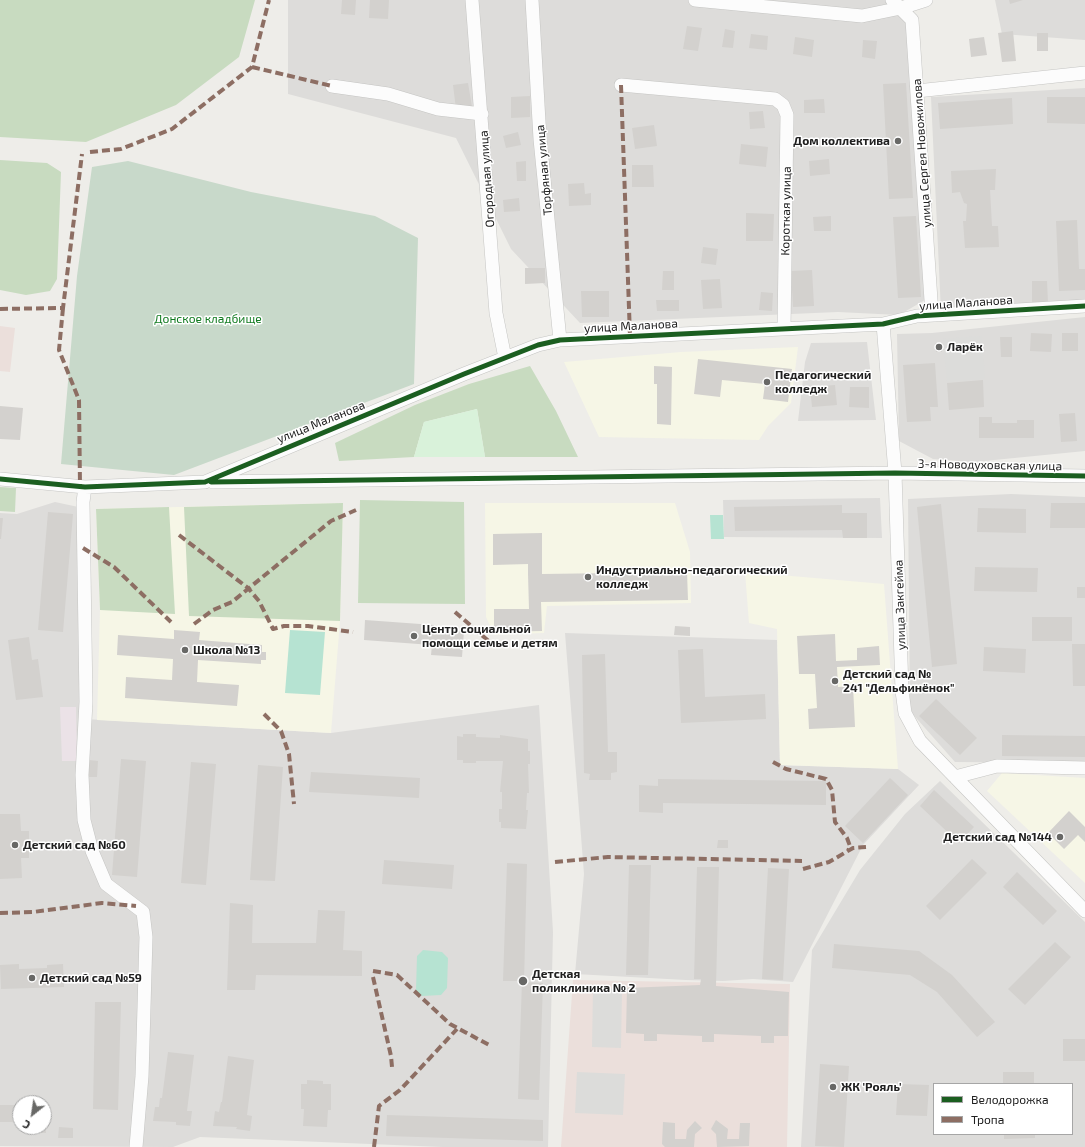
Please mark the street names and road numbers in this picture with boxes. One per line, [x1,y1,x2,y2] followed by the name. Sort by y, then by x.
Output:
[910,78,934,228] street label: улица Сергея Новожилова
[533,124,555,216] street label: Торфяная улица
[476,130,498,228] street label: Огородная улица
[778,166,794,256] street label: Короткая улица
[919,293,1013,313] street label: улица Маланова
[584,316,678,336] street label: улица Маланова
[275,398,367,446] street label: улица Маланова
[918,457,1062,473] street label: 3-я Новодуховская улица
[891,560,909,650] street label: улица Закгейма

